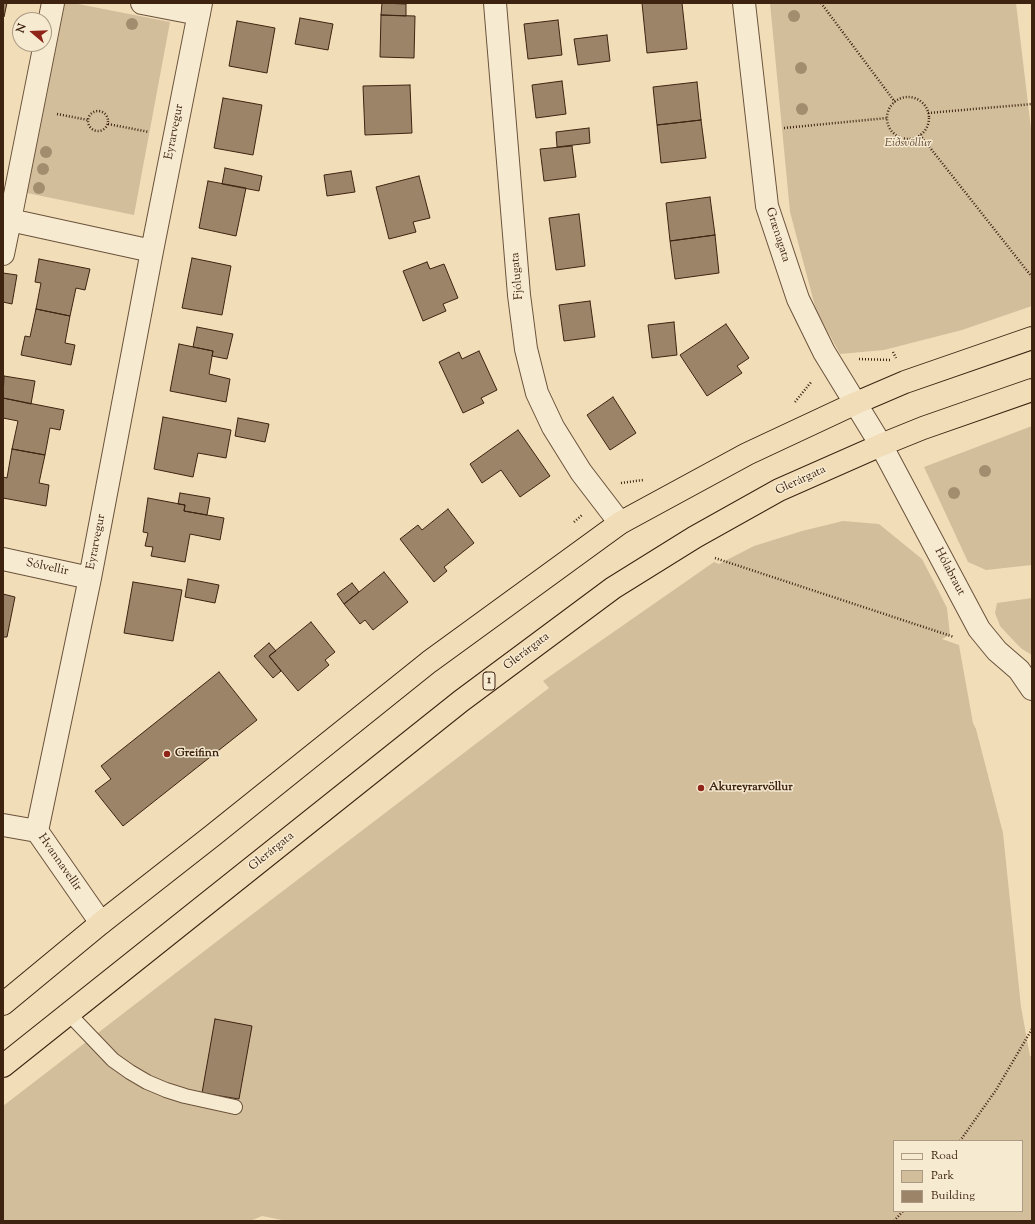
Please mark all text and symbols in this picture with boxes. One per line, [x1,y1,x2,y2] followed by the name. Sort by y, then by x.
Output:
[12,12,52,52] north arrow
[13,22,31,35] text: N
[163,103,187,161] street label: Eyrarvegur
[885,137,931,151] park label: Eiðsvöllur
[761,206,793,264] street label: Grænagata
[509,252,527,300] street label: Fjólugata
[774,463,828,499] street label: Glerárgata
[85,513,109,571] street label: Eyrarvegur
[930,546,968,598] street label: Hólabraut
[25,556,69,580] street label: Sólvellir
[501,630,553,674] street label: Glerárgata
[483,672,495,690] road number: 1
[175,747,219,761] place label: Greifinn
[162,749,172,759] marker: Greifinn
[709,781,793,795] place label: Akureyrarvöllur
[696,783,706,793] marker: Akureyrarvöllur
[247,829,297,875] street label: Glerárgata
[34,831,84,895] street label: Hvannavellir
[893,1140,1023,1212] legend
[931,1147,958,1165] text: Road
[931,1167,954,1185] text: Park
[931,1187,975,1205] text: Building

